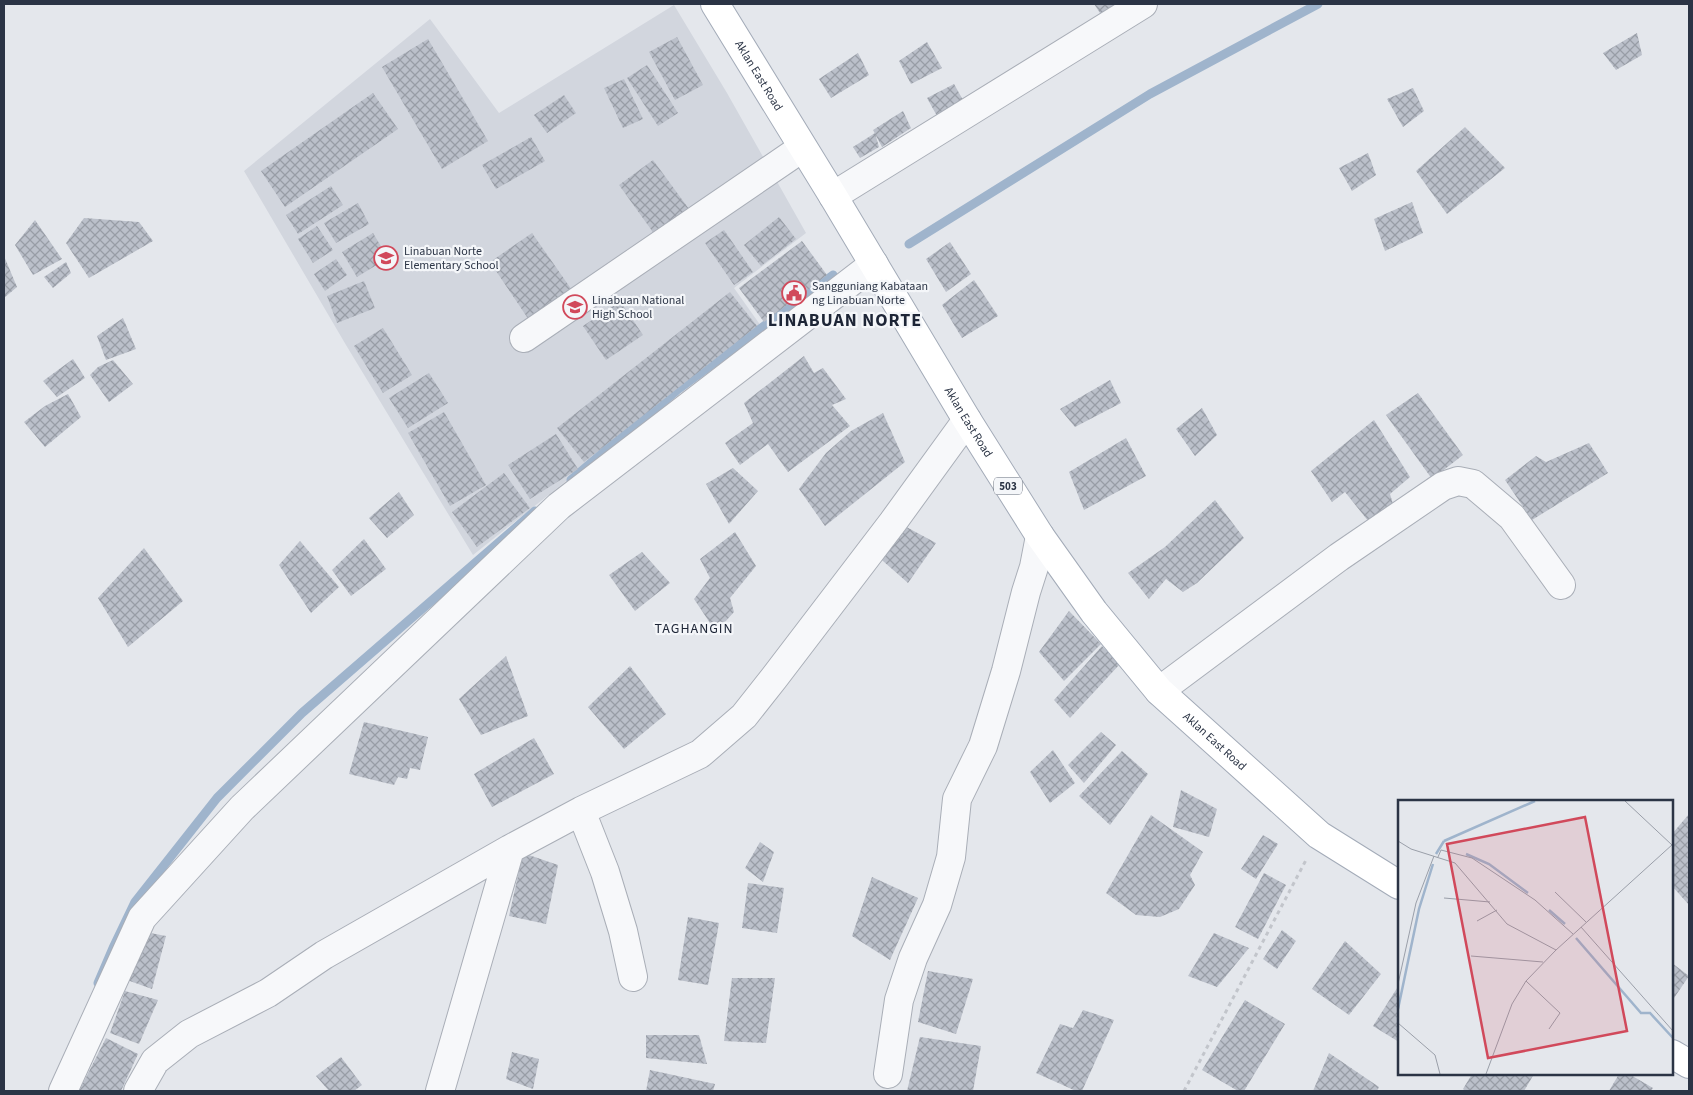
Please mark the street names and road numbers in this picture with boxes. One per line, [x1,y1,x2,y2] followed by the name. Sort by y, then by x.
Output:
[730,37,787,114] street label: Aklan East Road
[940,384,996,461] street label: Aklan East Road
[994,478,1022,494] road number: 503
[1179,708,1250,775] street label: Aklan East Road

